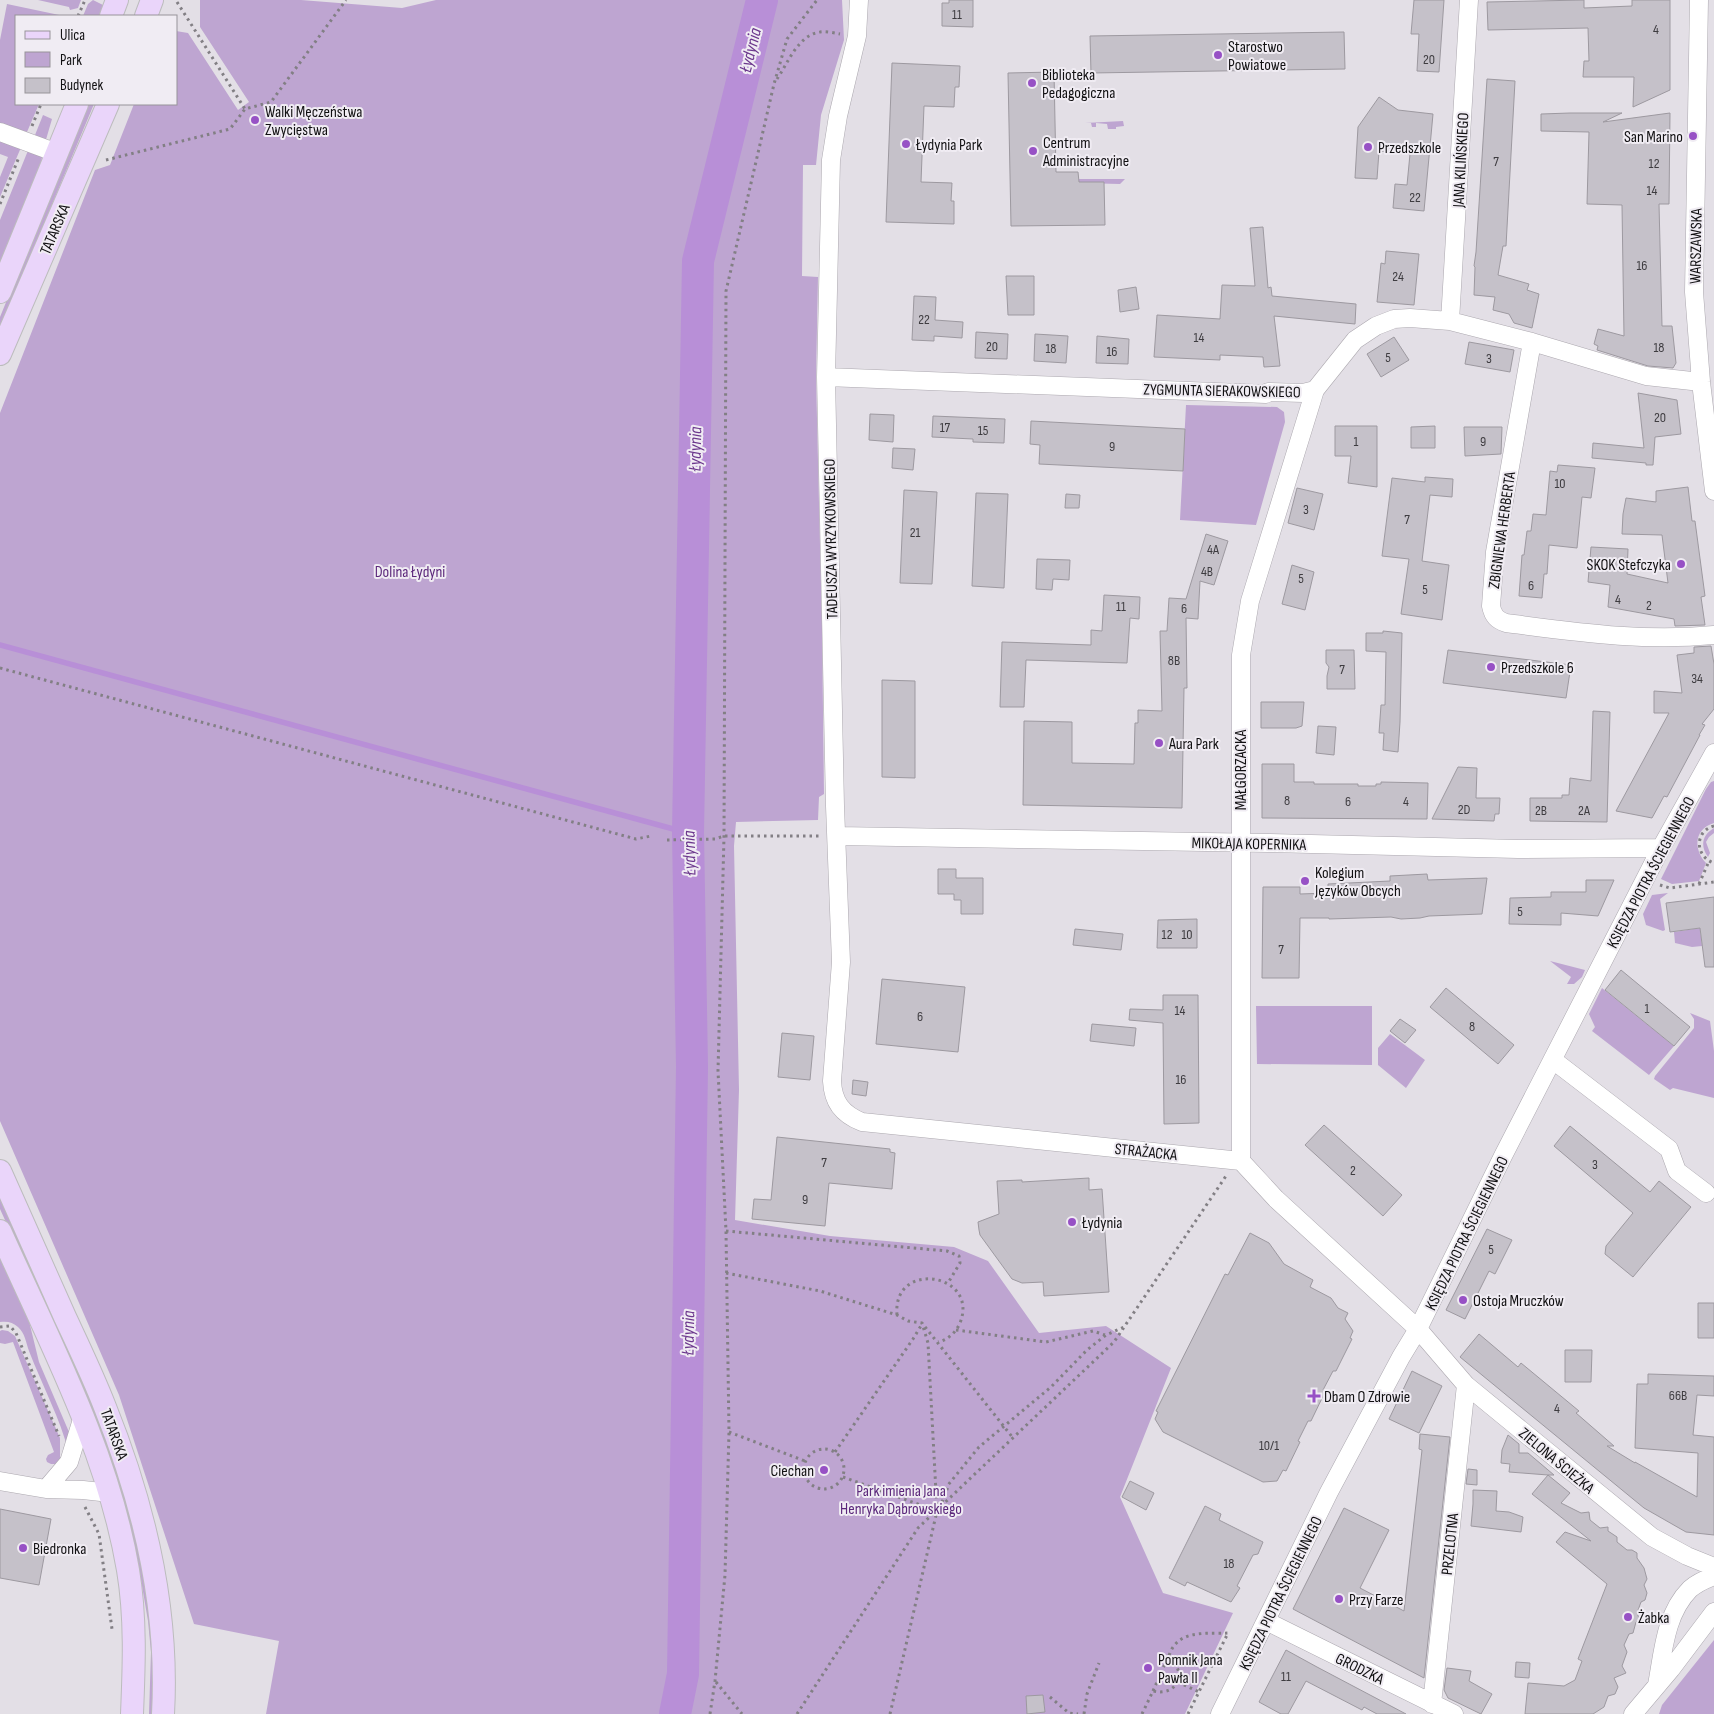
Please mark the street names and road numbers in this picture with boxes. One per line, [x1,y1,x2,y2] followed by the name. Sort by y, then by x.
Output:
[1449,112,1473,209] street label: JANA KILIŃSKIEGO
[36,201,75,258] street label: TATARSKA
[1686,208,1707,284] street label: WARSZAWSKA
[1143,381,1301,402] street label: ZYGMUNTA SIERAKOWSKIEGO
[821,458,842,619] street label: TADEUSZA WYRZYKOWSKIEGO
[1485,470,1520,590] street label: ZBIGNIEWA HERBERTA
[1232,730,1251,810] street label: MAŁGORZACKA
[1603,794,1699,952] street label: KSIĘDZA PIOTRA ŚCIEGIENNEGO
[1192,834,1307,855] street label: MIKOŁAJA KOPERNIKA
[1114,1140,1178,1165] street label: STRAŻACKA
[1422,1153,1513,1314] street label: KSIĘDZA PIOTRA ŚCIEGIENNEGO
[96,1406,132,1463] street label: TATARSKA
[1514,1424,1598,1498] street label: ZIELONA ŚCIEŻKA
[1438,1512,1463,1576] street label: PRZELOTNA
[1236,1513,1327,1674] street label: KSIĘDZA PIOTRA ŚCIEGIENNEGO
[1332,1650,1387,1689] street label: GRODZKA

